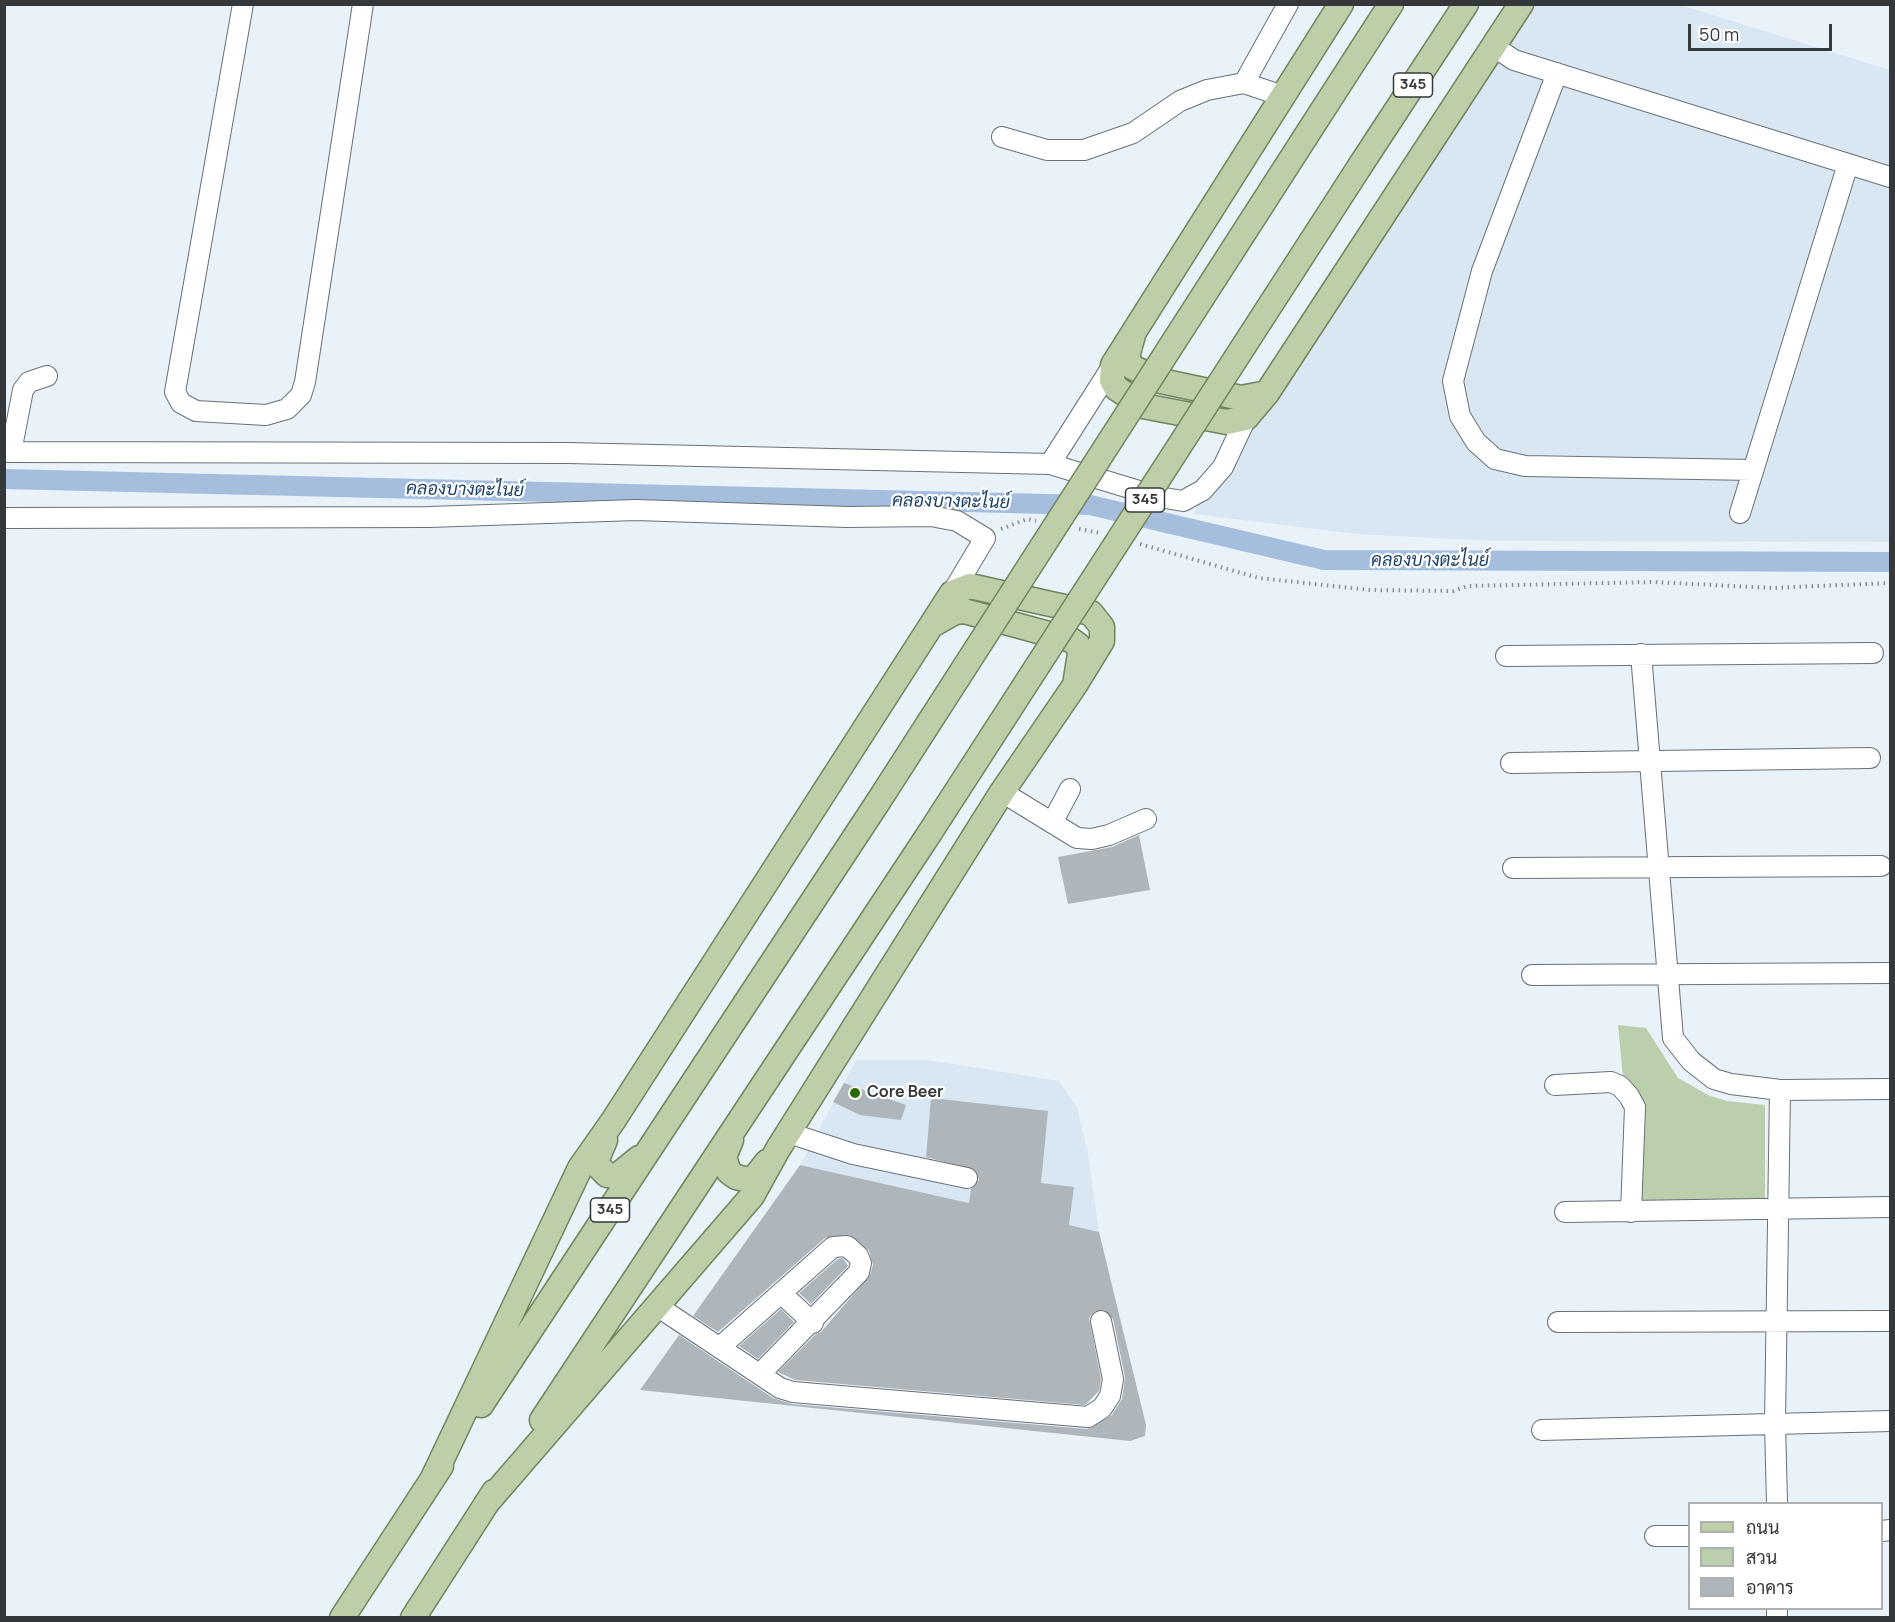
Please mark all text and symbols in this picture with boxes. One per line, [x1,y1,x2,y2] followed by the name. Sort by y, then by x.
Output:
[1691,12,1835,50] scale bar
[1699,22,1739,46] text: 50 m
[1394,73,1432,97] road number: 345
[406,478,524,502] water label: คลองบางตะไนย์
[1126,488,1164,512] road number: 345
[892,490,1010,514] water label: คลองบางตะไนย์
[1371,550,1489,572] water label: คลองบางตะไนย์
[867,1083,944,1103] place label: Core Beer
[848,1086,862,1100] marker: Core Beer
[590,1198,630,1222] road number: 345
[1688,1502,1883,1610] legend
[1746,1515,1779,1539] text: ถนน
[1746,1545,1777,1569] text: สวน
[1746,1575,1794,1599] text: อาคาร

